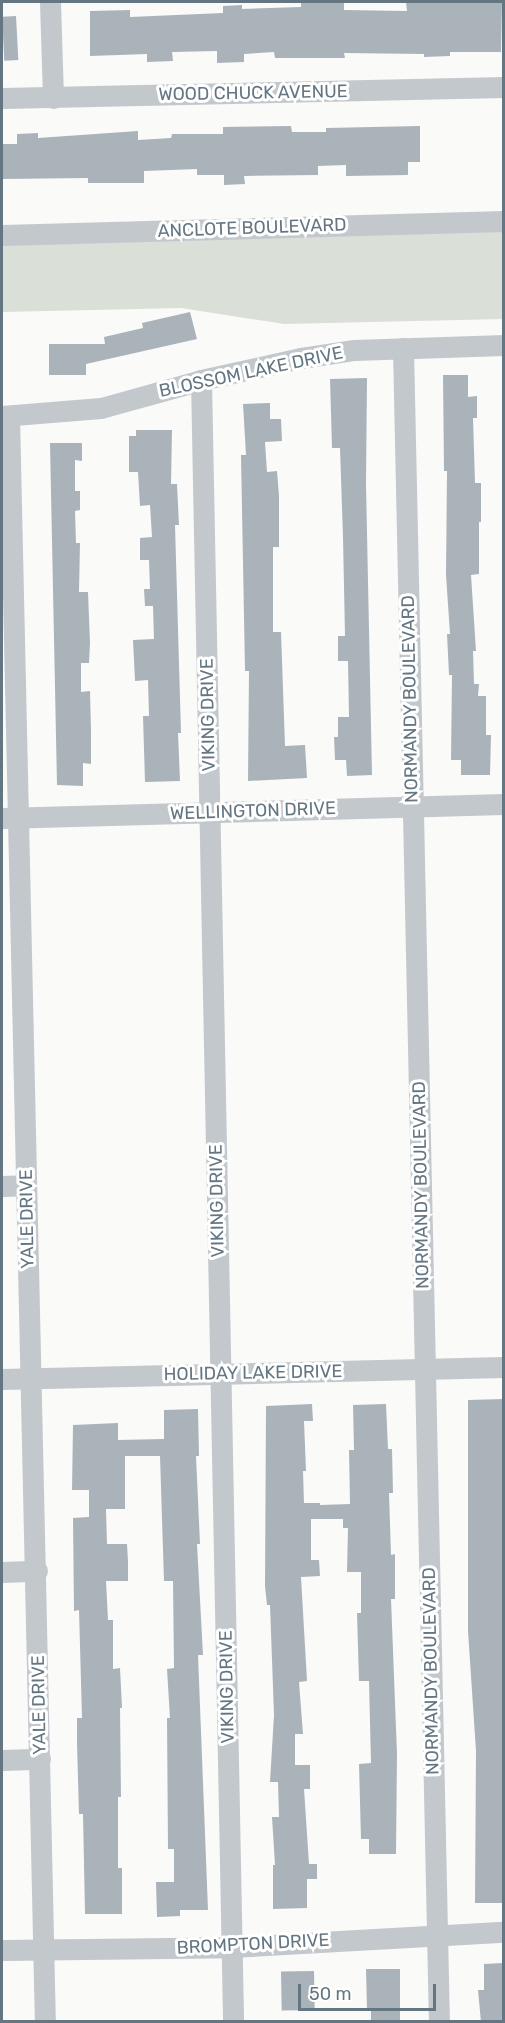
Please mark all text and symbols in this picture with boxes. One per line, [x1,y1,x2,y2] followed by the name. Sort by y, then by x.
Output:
[158,81,348,105] street label: WOOD CHUCK AVENUE
[157,214,347,242] street label: ANCLOTE BOULEVARD
[157,342,345,402] street label: BLOSSOM LAKE DRIVE
[397,595,423,803] street label: NORMANDY BOULEVARD
[196,658,220,772] street label: VIKING DRIVE
[170,797,336,825] street label: WELLINGTON DRIVE
[408,1081,434,1289] street label: NORMANDY BOULEVARD
[205,1144,229,1258] street label: VIKING DRIVE
[15,1169,39,1269] street label: YALE DRIVE
[163,1361,343,1385] street label: HOLIDAY LAKE DRIVE
[418,1567,444,1775] street label: NORMANDY BOULEVARD
[215,1630,239,1744] street label: VIKING DRIVE
[27,1655,51,1755] street label: YALE DRIVE
[176,1929,330,1959] street label: BROMPTON DRIVE
[301,1972,439,2010] scale bar
[309,1983,352,2005] text: 50 m

